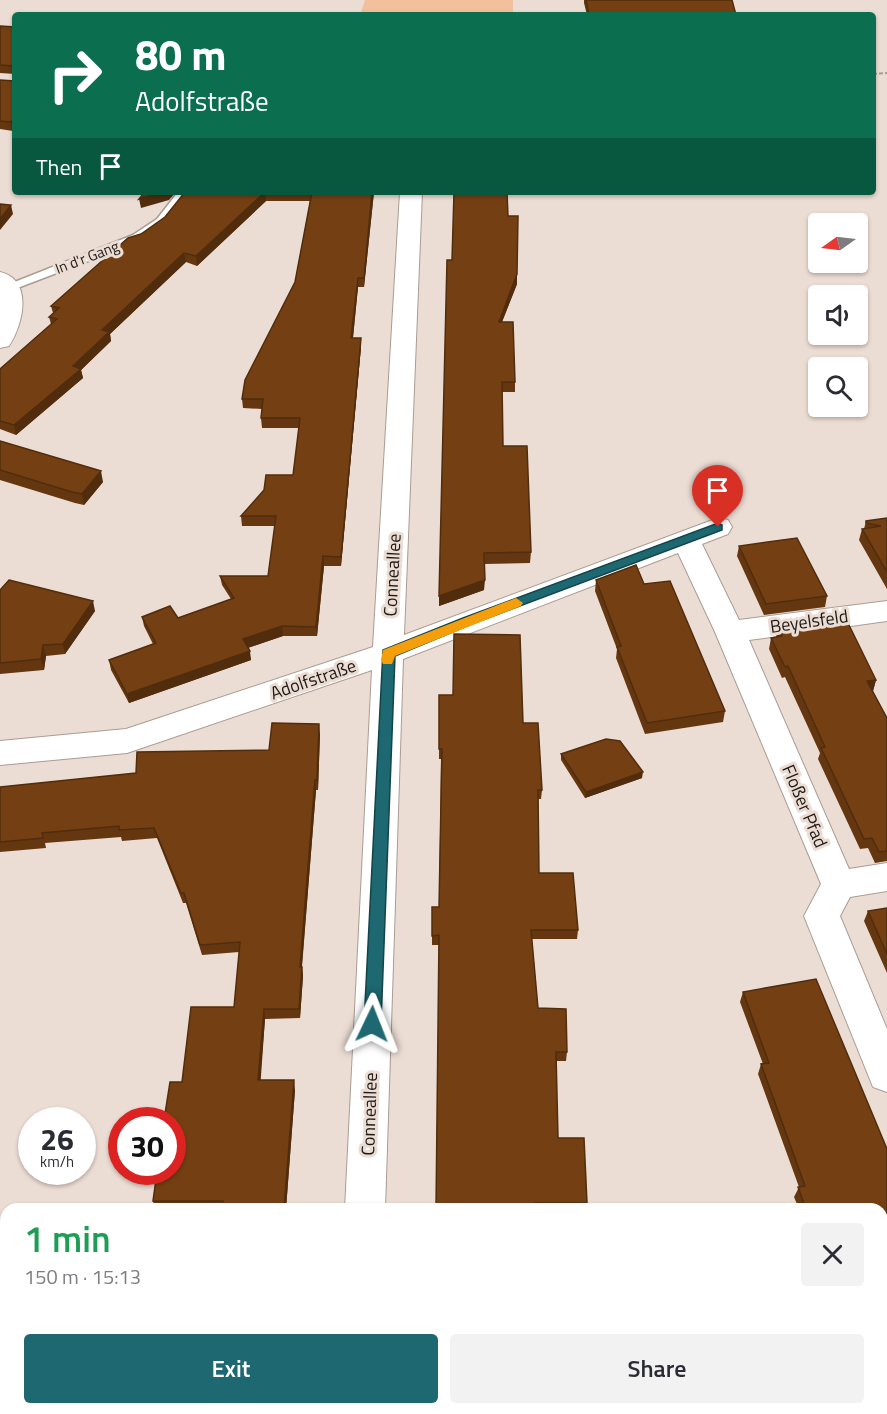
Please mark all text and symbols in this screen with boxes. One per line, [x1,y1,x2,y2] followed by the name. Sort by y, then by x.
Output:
[135,22,227,86] text: 80 m
[36,36,114,114] icon: right
[135,80,269,121] text: Adolfstraße
[36,150,82,184] text: Then
[94,150,127,183] icon: arrive
[808,213,868,273] north arrow
[808,213,868,417] map controls
[52,234,123,280] street label: In d'r Gang
[808,285,868,345] button: sound
[808,357,868,417] button: search
[692,465,743,527] pin
[701,474,734,507] icon: arrive
[376,533,408,617] street label: Conneallee
[768,602,850,640] street label: Beyelsfeld
[266,652,360,706] street label: Adolfstraße
[775,760,835,852] street label: Floßer Pfad
[340,992,404,1056] position arrow
[354,1072,384,1156] street label: Conneallee
[108,1107,186,1185] speed limit sign: 30
[40,1116,74,1162] text: 26
[40,1150,74,1173] text: km/h
[24,1211,111,1266] text: 1 min
[801,1223,864,1286] button: close
[24,1261,141,1292] text: 150 m · 15:13
[24,1334,438,1403] button: Exit
[450,1334,864,1403] button: Share

